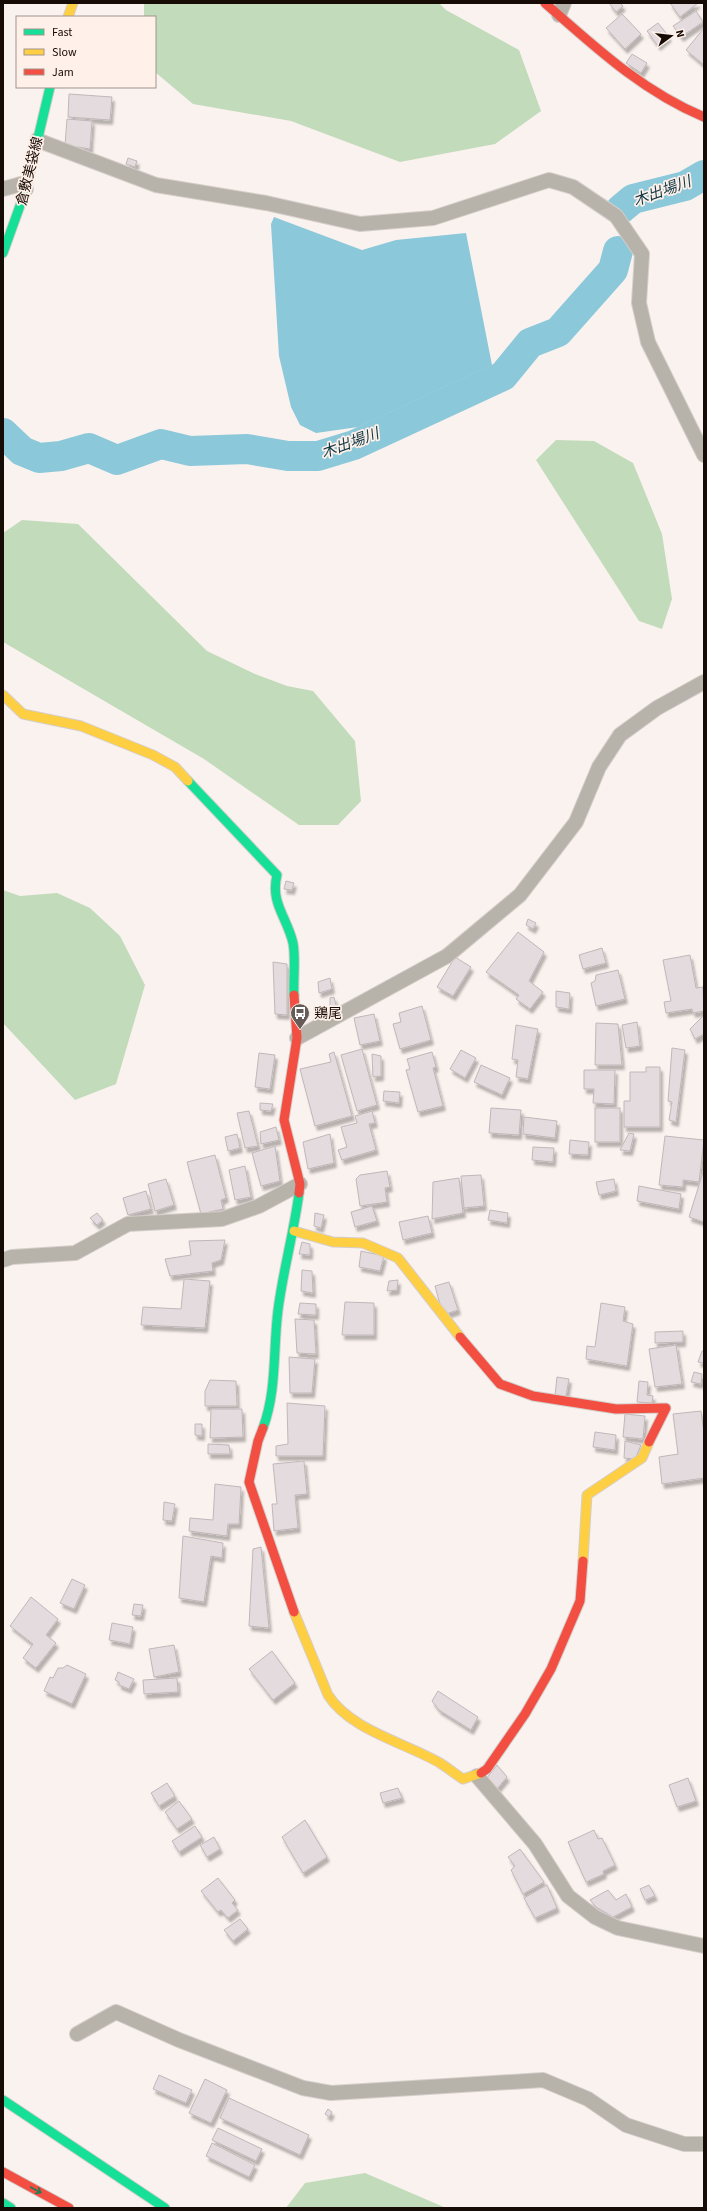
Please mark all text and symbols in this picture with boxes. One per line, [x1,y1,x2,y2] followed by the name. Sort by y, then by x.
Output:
[16,16,156,88] legend
[651,16,691,56] north arrow
[52,24,72,41] text: Fast
[672,28,688,39] text: N
[52,44,77,61] text: Slow
[52,64,74,81] text: Jam
[12,135,48,208] street label: 倉敷美袋線
[630,171,696,212] water label: 木出場川
[318,423,384,464] water label: 木出場川
[289,1002,311,1030] bus stop icon: 鶏尾
[314,1004,342,1024] place label: 鶏尾
[29,2187,41,2195] one-way arrow

